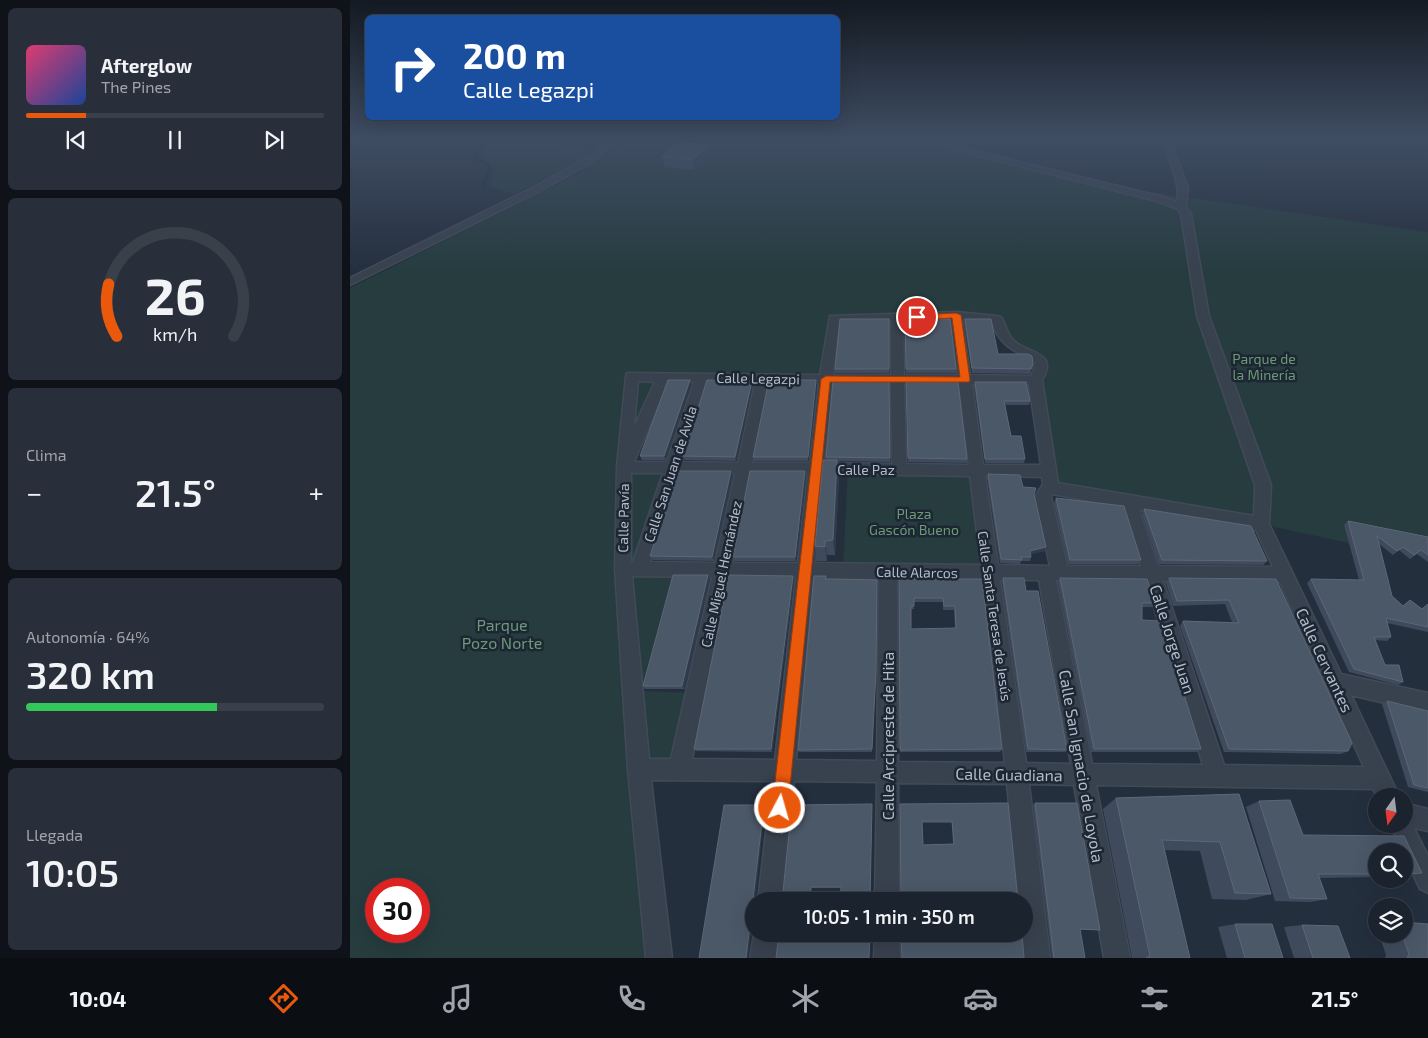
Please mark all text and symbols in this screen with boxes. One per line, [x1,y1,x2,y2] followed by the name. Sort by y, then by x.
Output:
[463,34,566,76] text: 200 m
[380,35,445,100] icon: right
[101,54,192,77] text: Afterglow
[463,76,594,102] text: Calle Legazpi
[101,77,171,96] text: The Pines
[62,126,90,154] icon: previous
[161,126,189,154] icon: pause
[260,126,288,154] icon: next
[145,263,205,325] text: 26
[896,296,938,338] pin
[903,303,931,331] icon: arrive
[153,323,197,345] text: km/h
[1232,350,1296,383] park label: Parque de la Minería
[716,369,800,387] street label: Calle Legazpi
[640,404,700,544] street label: Calle San Juan de Avila
[26,445,67,464] text: Clima
[837,461,895,478] street label: Calle Paz
[135,469,216,515] text: 21.5°
[26,475,42,509] text: −
[309,475,324,509] text: +
[614,483,632,553] street label: Calle Pavía
[697,499,745,649] street label: Calle Miguel Hernández
[869,505,959,538] park label: Plaza Gascón Bueno
[975,530,1015,702] street label: Calle Santa Teresa de Jesús
[876,563,958,581] street label: Calle Alarcos
[1146,582,1200,696] street label: Calle Jorge Juan
[1293,605,1357,715] street label: Calle Cervantes
[462,615,542,652] park label: Parque Pozo Norte
[26,627,150,646] text: Autonomía · 64%
[26,651,155,697] text: 320 km
[878,652,897,820] street label: Calle Arcipreste de Hita
[1056,668,1108,864] street label: Calle San Ignacio de Loyola
[955,764,1063,784] street label: Calle Guadiana
[753,781,805,833] position arrow
[1368,788,1412,832] north arrow
[1368,788,1413,943] map controls
[26,825,83,844] text: Llegada
[1368,843,1413,888] button: search
[26,849,119,895] text: 10:05
[365,878,430,943] speed limit sign: 30
[1368,898,1413,943] button: layers
[803,905,975,928] text: 10:05 · 1 min · 350 m
[266,981,301,1016] icon: directions
[440,981,475,1016] icon: music
[614,981,649,1016] icon: phone
[788,981,823,1016] icon: climate
[963,981,998,1016] icon: car
[1137,981,1172,1016] icon: filters
[70,985,127,1011] text: 10:04
[1311,985,1358,1011] text: 21.5°

